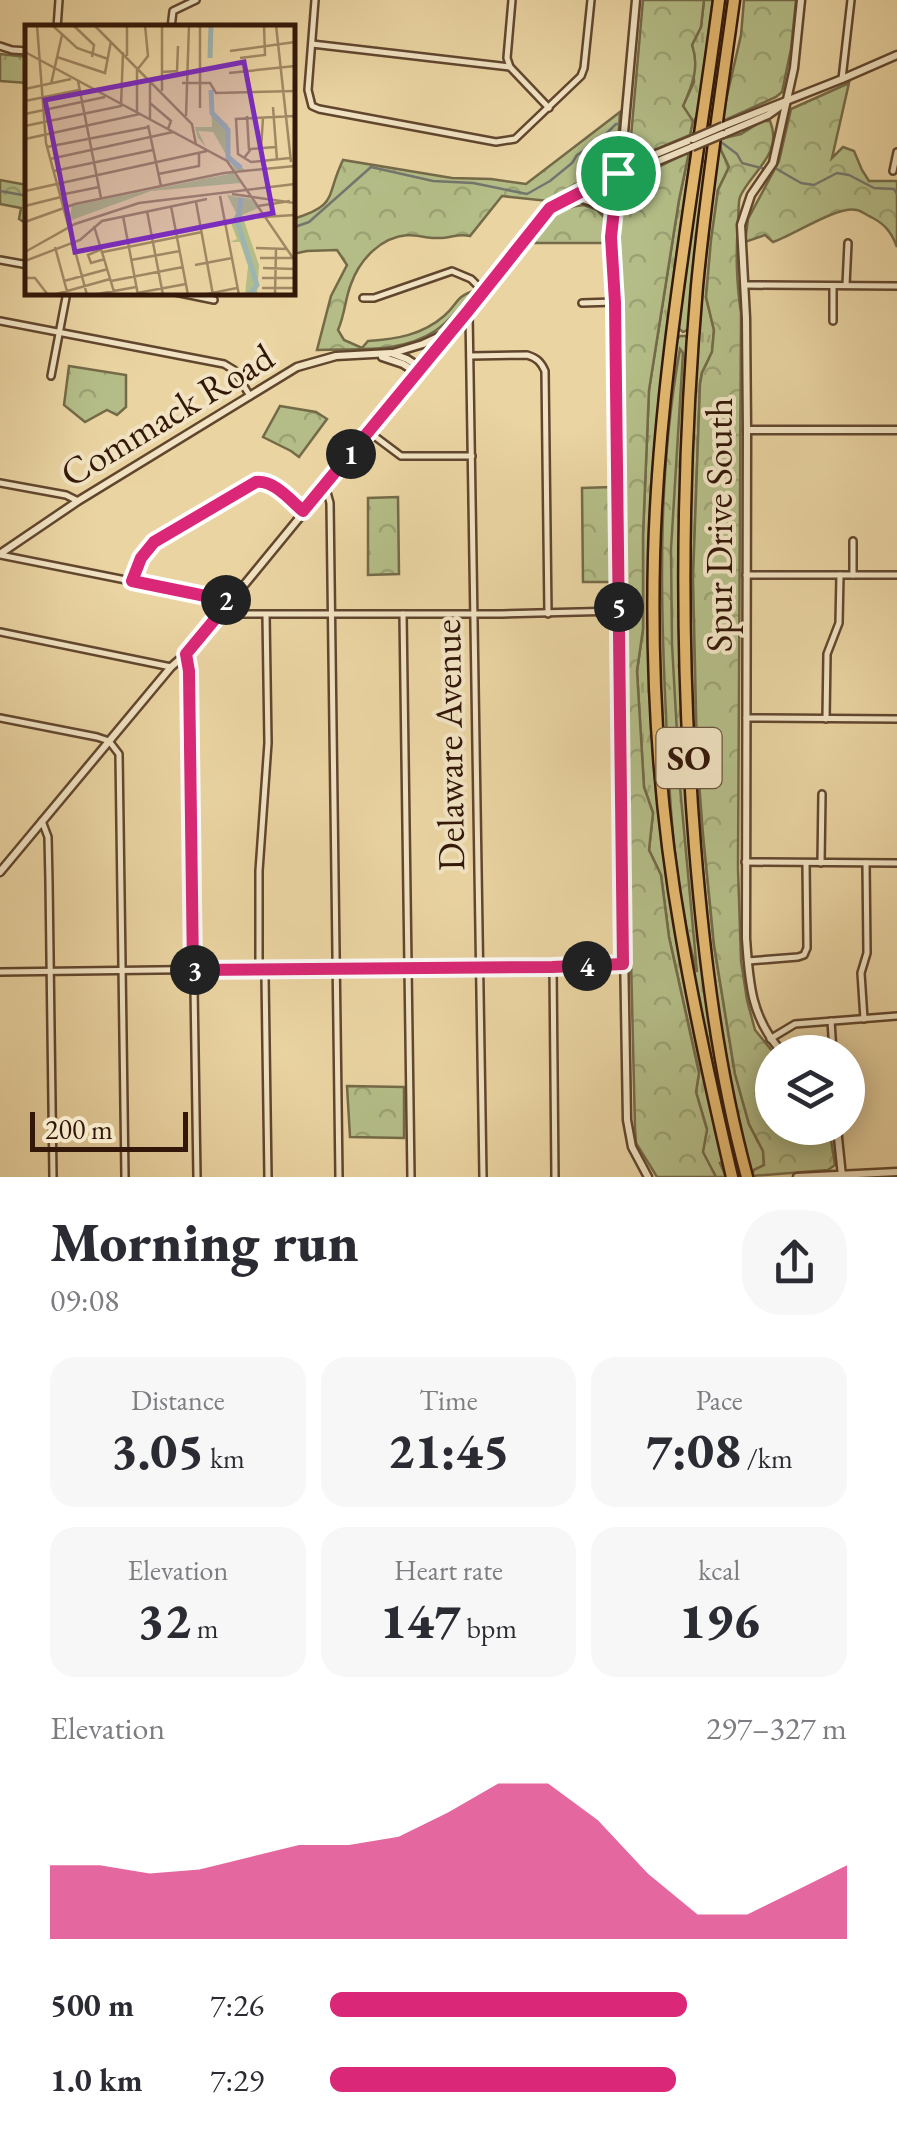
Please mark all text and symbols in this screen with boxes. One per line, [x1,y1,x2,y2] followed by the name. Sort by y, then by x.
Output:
[25,25,295,295] inset map
[576,131,661,216] pin
[591,146,646,201] icon: arrive
[51,331,283,498] street label: Commack Road
[694,398,743,652] street label: Spur Drive South
[326,429,376,479] pin: 1
[344,436,358,472] text: 1
[201,575,251,625] pin: 2
[219,582,233,618] text: 2
[594,582,644,632] pin: 5
[612,589,626,625] text: 5
[422,619,475,871] street label: Delaware Avenue
[656,728,722,788] road number: SO
[562,941,612,991] pin: 4
[170,945,220,995] pin: 3
[580,948,594,984] text: 4
[188,952,202,988] text: 3
[755,1035,865,1145] map controls
[755,1035,865,1145] button: layers
[30,1107,188,1152] scale bar
[45,1111,113,1147] text: 200 m
[50,1206,359,1277] text: Morning run
[742,1210,847,1315] button: share
[50,1279,119,1321] text: 09:08
[131,1382,225,1418] text: Distance
[419,1382,478,1418] text: Time
[696,1382,743,1418] text: Pace
[111,1418,204,1483] text: 3.05
[387,1418,510,1483] text: 21:45
[646,1418,741,1483] text: 7:08
[204,1440,245,1476] text: km
[741,1440,793,1476] text: /km
[127,1552,228,1588] text: Elevation
[394,1552,503,1588] text: Heart rate
[698,1552,740,1588] text: kcal
[137,1588,191,1653] text: 32
[380,1588,461,1653] text: 147
[679,1588,760,1653] text: 196
[191,1610,219,1646] text: m
[461,1610,517,1646] text: bpm
[50,1707,165,1749] text: Elevation
[706,1707,847,1749] text: 297–327 m
[50,1984,134,2026] text: 500 m
[210,1984,264,2026] text: 7:26
[50,2059,143,2101] text: 1.0 km
[210,2059,264,2101] text: 7:29

